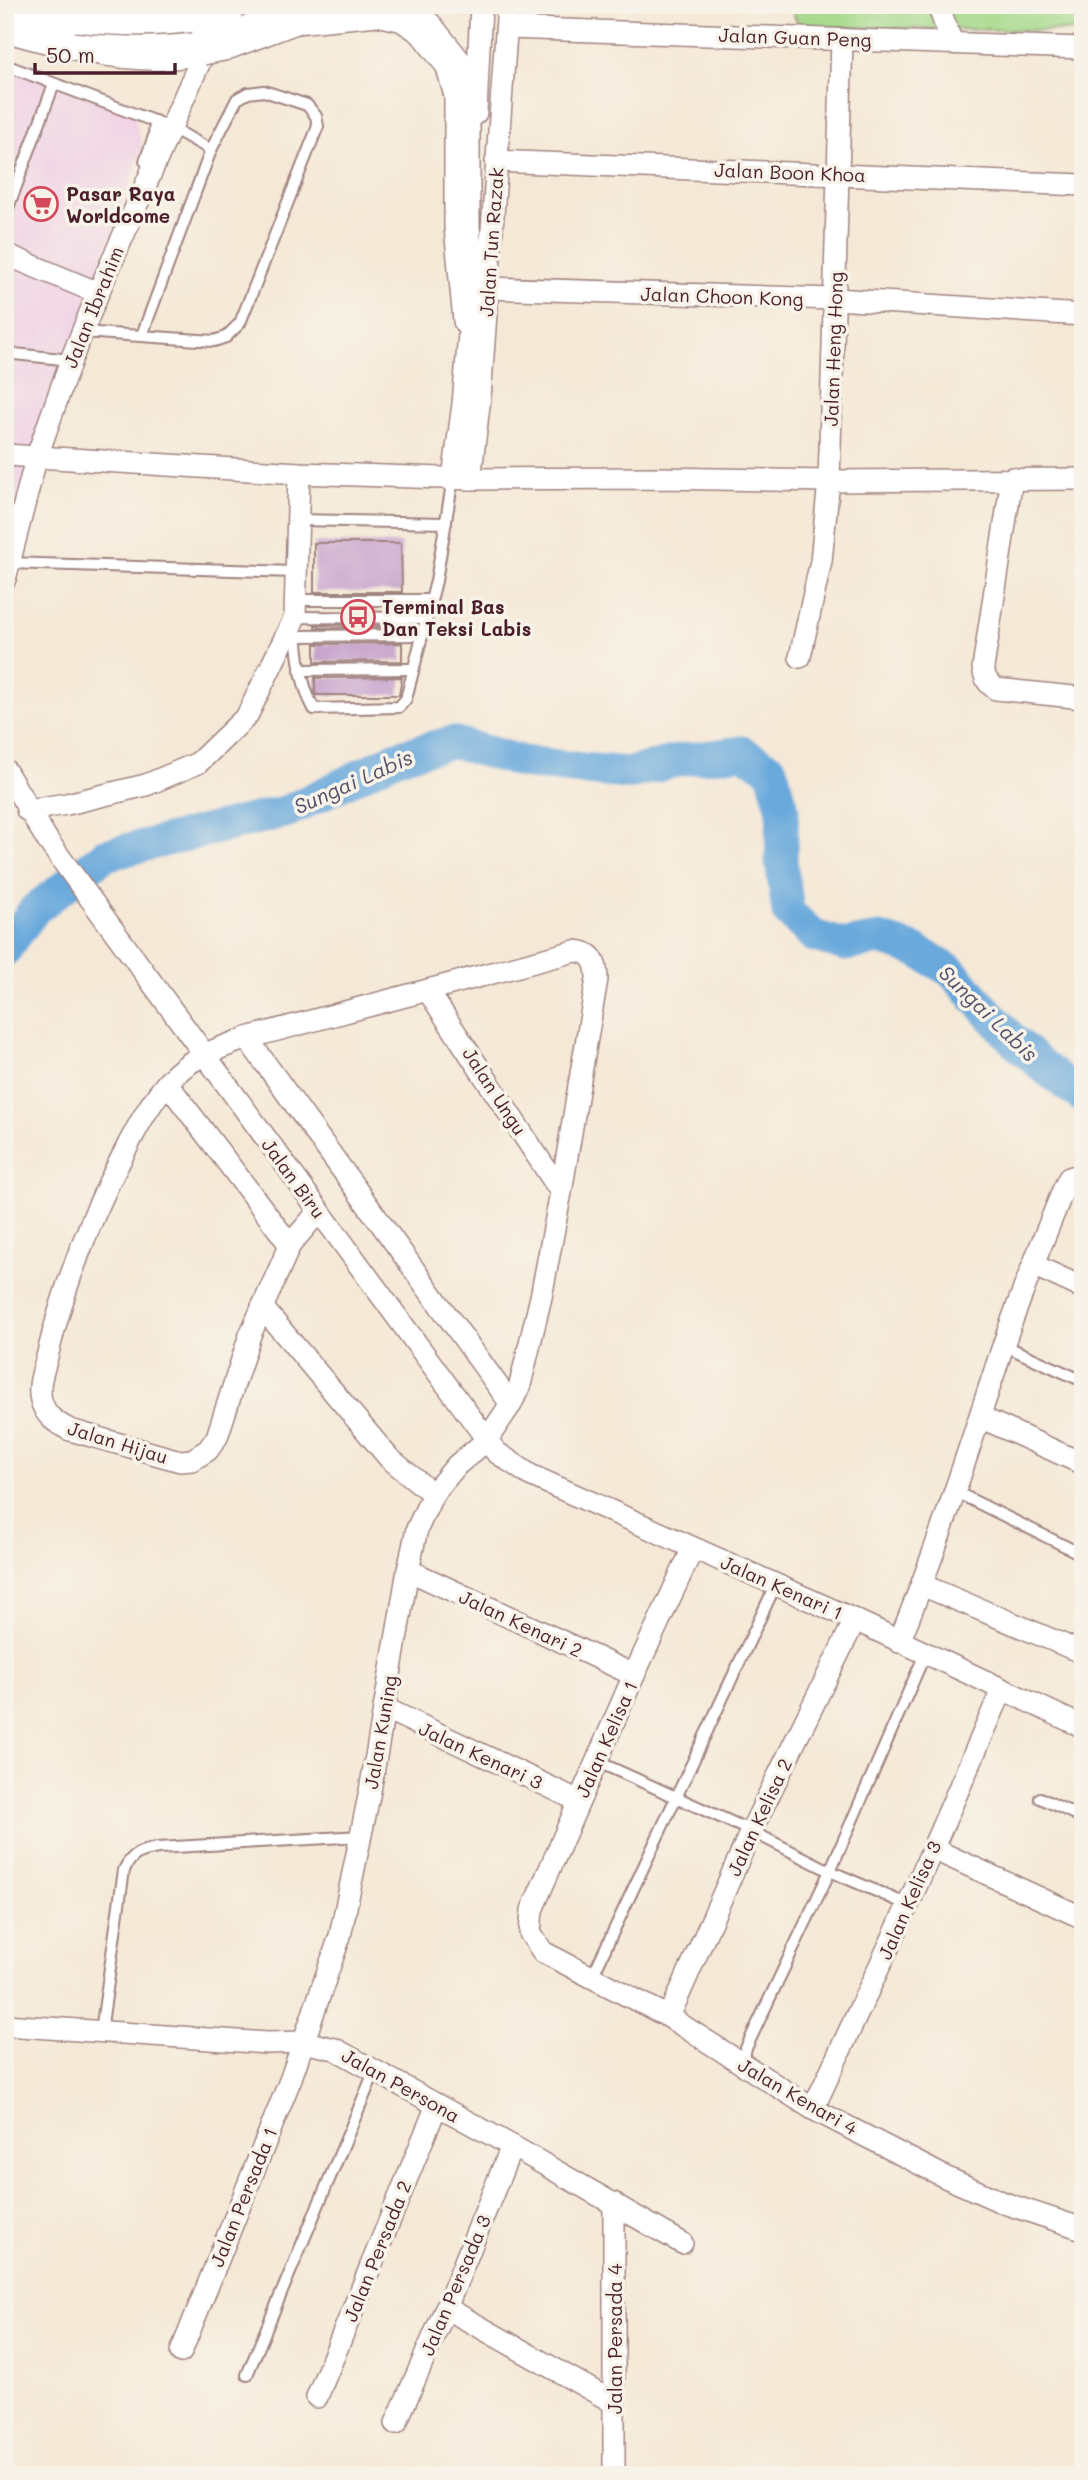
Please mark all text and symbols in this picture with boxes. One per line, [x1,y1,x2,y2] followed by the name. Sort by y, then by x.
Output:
[718,22,872,52] street label: Jalan Guan Peng
[35,32,175,76] scale bar
[46,41,95,68] text: 50 m
[714,157,866,187] street label: Jalan Boon Khoa
[473,167,509,317] street label: Jalan Tun Razak
[66,181,175,228] place label: Pasar Raya Worldcome
[22,185,60,223] supermarket icon: Pasar Raya Worldcome
[57,243,129,371] street label: Jalan Ibrahim
[818,271,848,427] street label: Jalan Heng Hong
[640,281,804,311] street label: Jalan Choon Kong
[382,594,531,641] place label: Terminal Bas Dan Teksi Labis
[339,598,377,636] bus stop icon: Terminal Bas Dan Teksi Labis
[289,743,417,819] water label: Sungai Labis
[934,959,1044,1067] water label: Sungai Labis
[457,1042,533,1140] street label: Jalan Ungu
[257,1133,331,1223] street label: Jalan Biru
[65,1415,171,1469] street label: Jalan Hijau
[717,1549,847,1625] street label: Jalan Kenari 1
[455,1584,587,1662] street label: Jalan Kenari 2
[358,1673,402,1791] street label: Jalan Kuning
[569,1677,643,1801] street label: Jalan Kelisa 1
[415,1715,547,1795] street label: Jalan Kenari 3
[721,1754,797,1880] street label: Jalan Kelisa 2
[872,1837,946,1963] street label: Jalan Kelisa 3
[338,2042,464,2128] street label: Jalan Persona
[734,2052,862,2140] street label: Jalan Kenari 4
[204,2124,282,2270] street label: Jalan Persada 1
[337,2177,417,2325] street label: Jalan Persada 2
[414,2211,496,2359] street label: Jalan Persada 3
[602,2264,627,2414] street label: Jalan Persada 4

